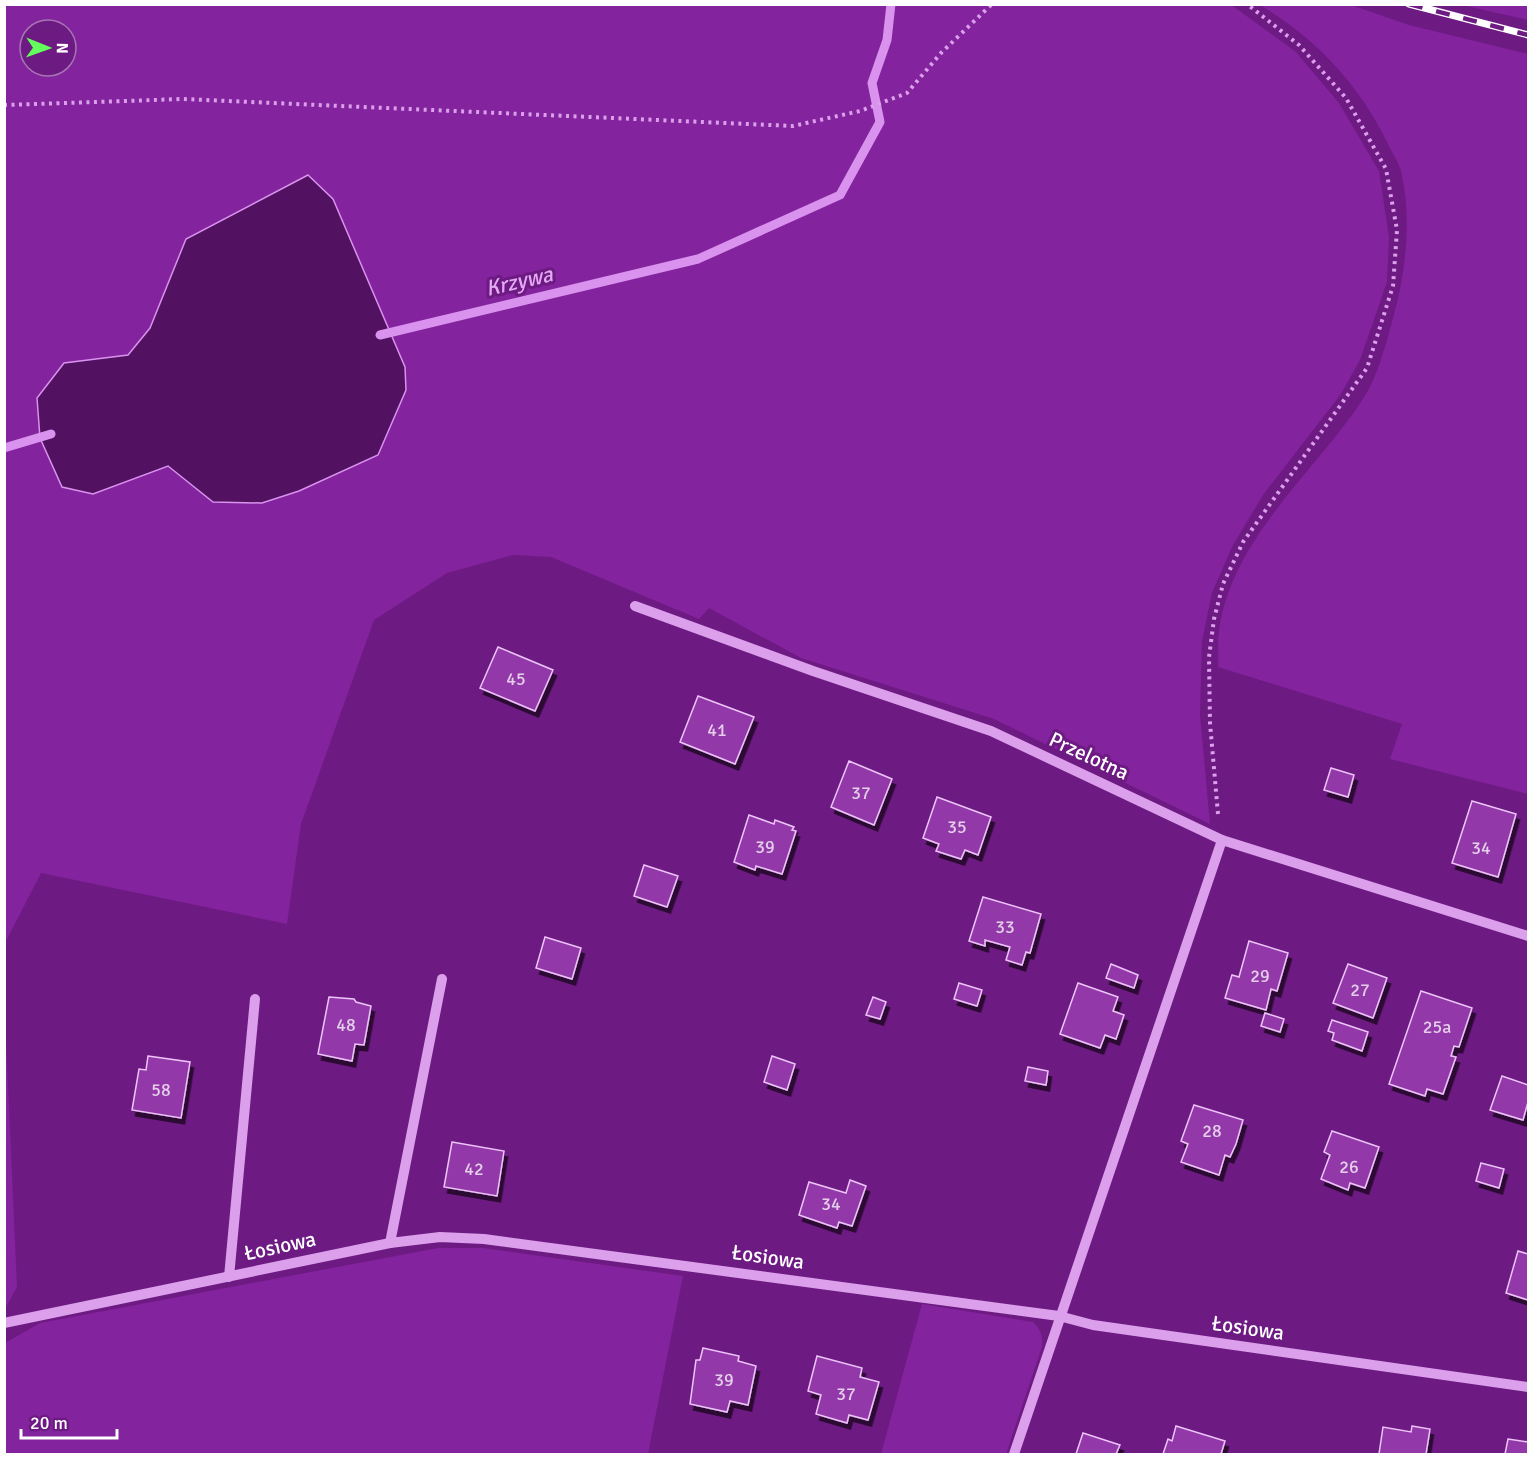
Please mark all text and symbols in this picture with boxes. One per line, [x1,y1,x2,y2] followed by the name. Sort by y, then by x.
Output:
[18,18,78,78] north arrow
[52,43,72,54] text: N
[483,260,556,302] water label: Krzywa
[506,668,526,690] house number: 45
[707,719,727,741] house number: 41
[1045,726,1133,786] street label: Przelotna
[851,782,871,804] house number: 37
[947,816,967,838] house number: 35
[755,836,775,858] house number: 39
[1471,837,1491,859] house number: 34
[995,916,1015,938] house number: 33
[1250,965,1270,987] house number: 29
[1350,979,1370,1001] house number: 27
[336,1014,356,1036] house number: 48
[1423,1016,1451,1038] house number: 25a
[151,1079,171,1101] house number: 58
[1202,1120,1222,1142] house number: 28
[1339,1156,1359,1178] house number: 26
[464,1158,484,1180] house number: 42
[821,1193,841,1215] house number: 34
[242,1226,318,1266] street label: Łosiowa
[730,1239,806,1275] street label: Łosiowa
[1210,1310,1286,1346] street label: Łosiowa
[714,1369,734,1391] house number: 39
[836,1383,856,1405] house number: 37
[21,1402,117,1440] scale bar
[30,1412,68,1434] text: 20 m

